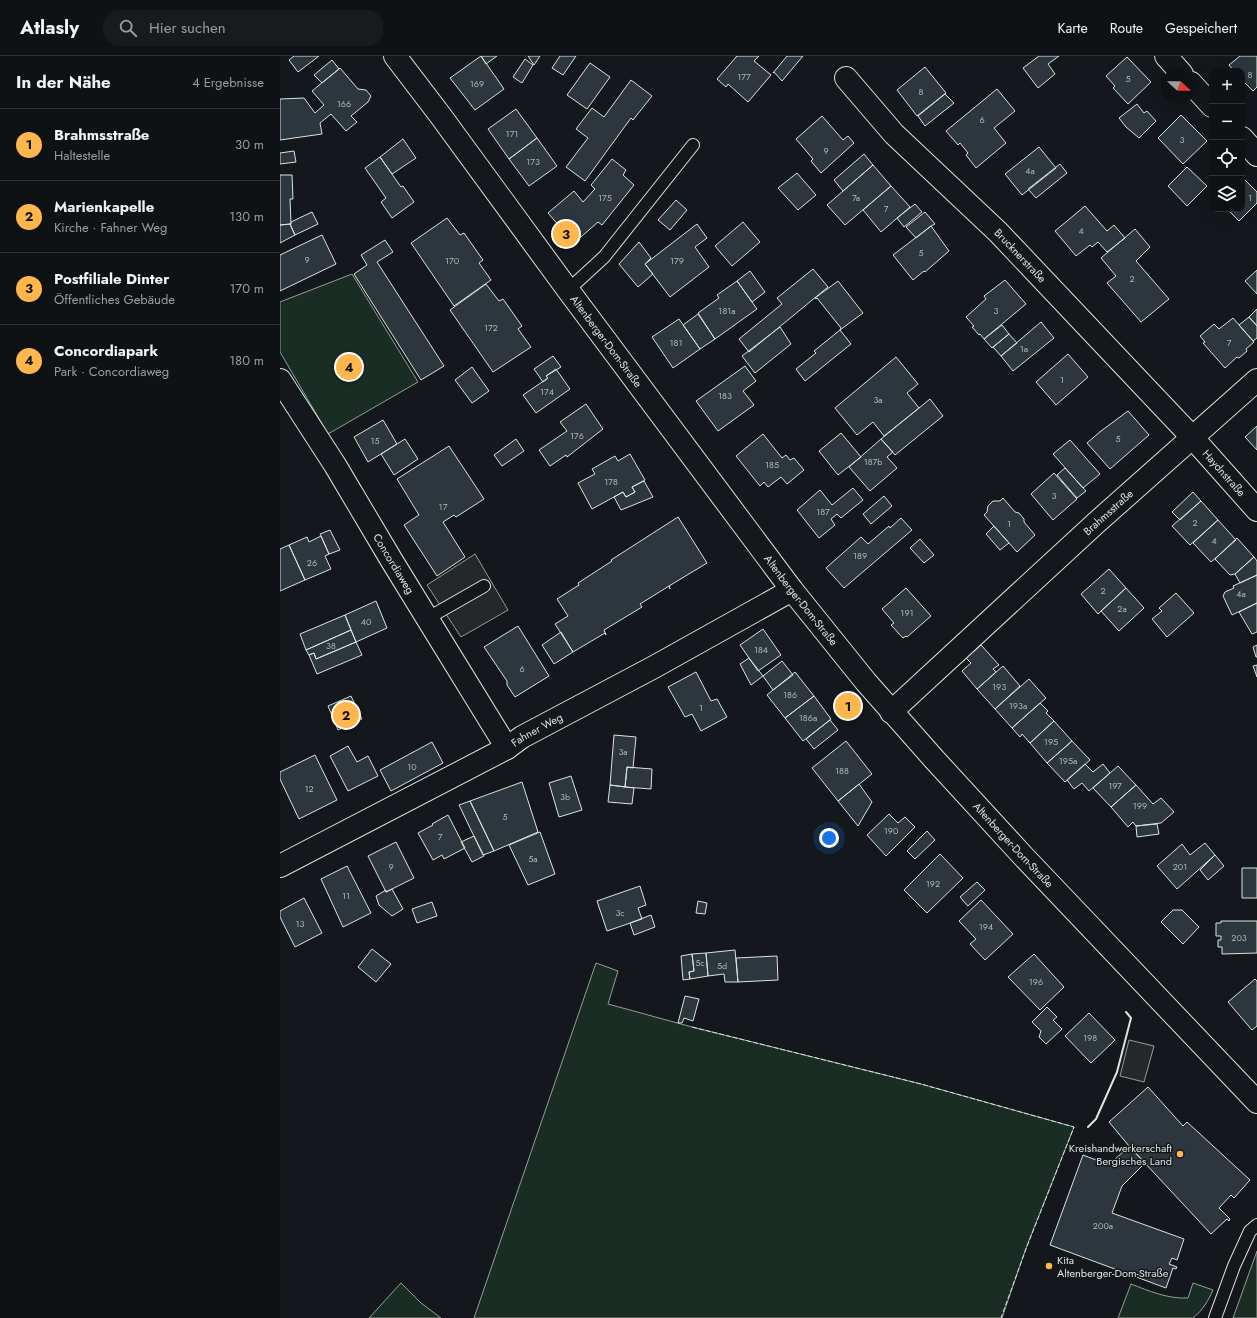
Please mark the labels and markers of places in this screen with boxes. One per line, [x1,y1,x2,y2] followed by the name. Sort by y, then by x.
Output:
[553,219,579,249] pin: 3
[336,352,362,382] pin: 4
[835,691,861,721] pin: 1
[333,700,359,730] pin: 2
[1069,1140,1172,1169] place label: Kreishandwerkerschaft Bergisches Land
[1175,1149,1185,1159] marker: Kreishandwerkerschaft Bergisches Land
[1057,1252,1169,1281] place label: Kita Altenberger-Dom-Straße
[1044,1261,1054,1271] marker: Kita Altenberger-Dom-Straße

